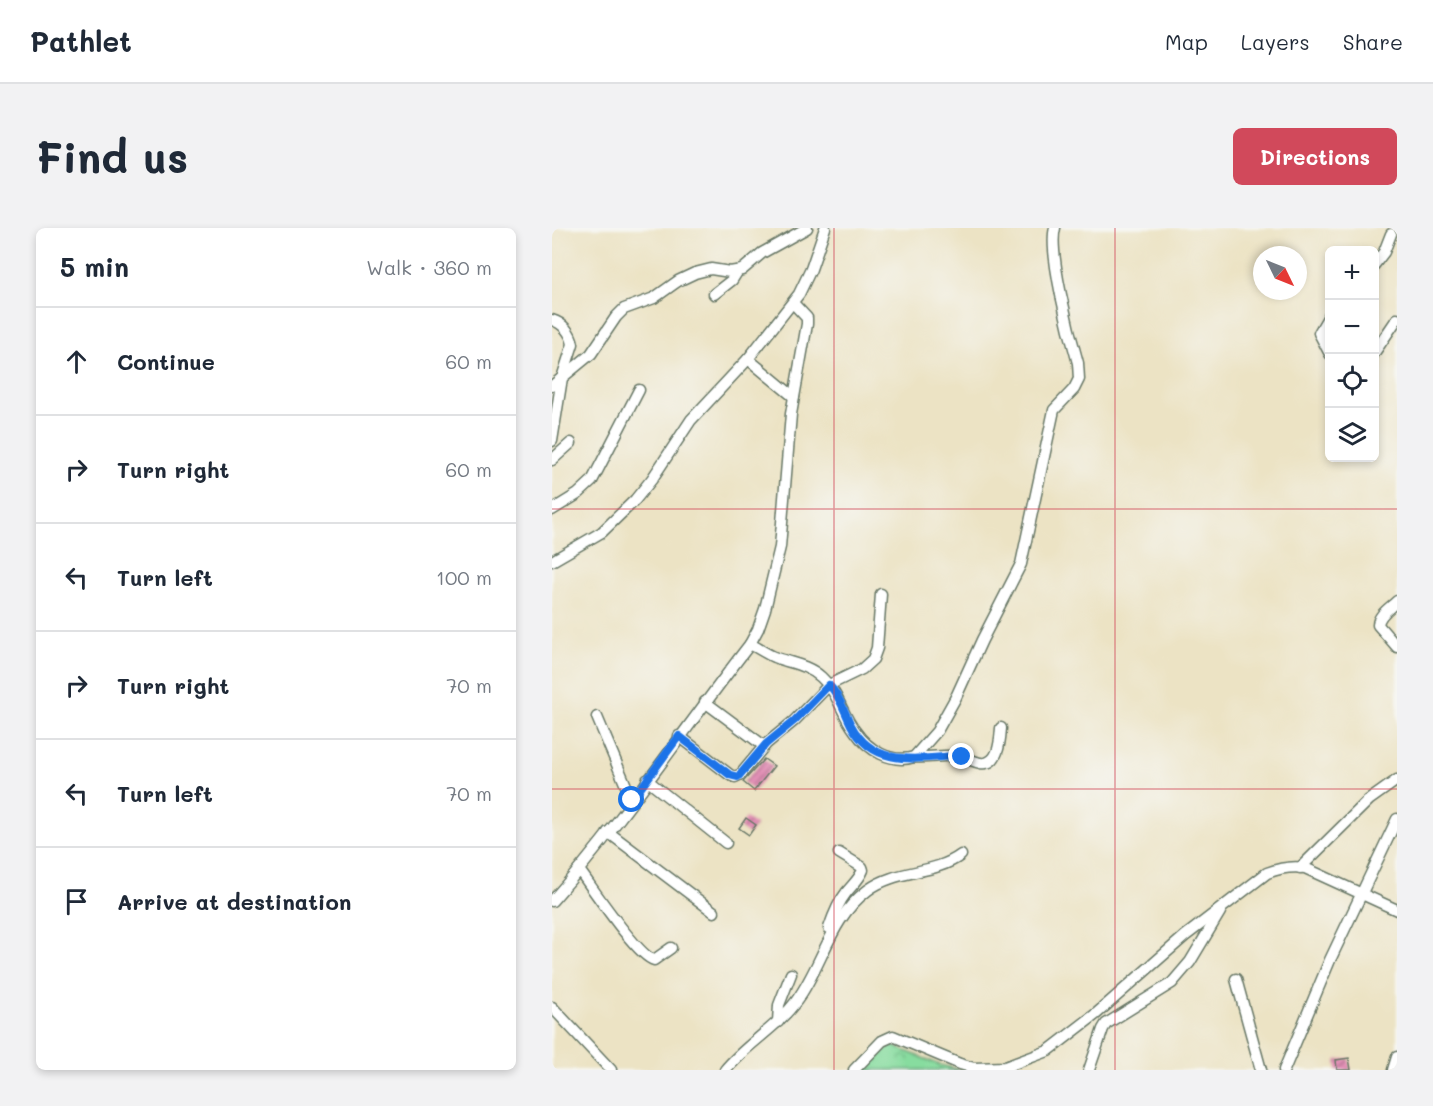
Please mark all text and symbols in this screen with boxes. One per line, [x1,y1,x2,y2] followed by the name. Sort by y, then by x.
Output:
[30,23,132,59] text: Pathlet
[1165,28,1208,55] text: Map
[1241,28,1310,55] text: Layers
[1343,28,1403,55] text: Share
[1233,128,1397,185] button: Directions
[36,129,188,184] text: Find us
[1253,246,1307,300] north arrow
[1325,246,1379,462] map controls
[1325,246,1379,300] button: +
[60,250,129,284] text: 5 min
[366,254,492,280] text: Walk · 360 m
[1325,300,1379,354] button: −
[60,345,93,378] icon: ahead
[117,347,215,376] text: Continue
[445,348,492,374] text: 60 m
[1325,354,1379,408] button: locate
[1325,408,1379,462] button: layers
[60,453,93,486] icon: right
[117,455,229,484] text: Turn right
[445,456,492,482] text: 60 m
[60,561,93,594] icon: left
[117,563,213,592] text: Turn left
[436,564,492,590] text: 100 m
[60,669,93,702] icon: right
[117,671,229,700] text: Turn right
[446,672,492,698] text: 70 m
[948,743,974,769] route end
[60,777,93,810] icon: left
[117,779,213,808] text: Turn left
[446,780,492,806] text: 70 m
[618,786,644,812] route start
[60,885,93,918] icon: arrive
[117,887,352,916] text: Arrive at destination

